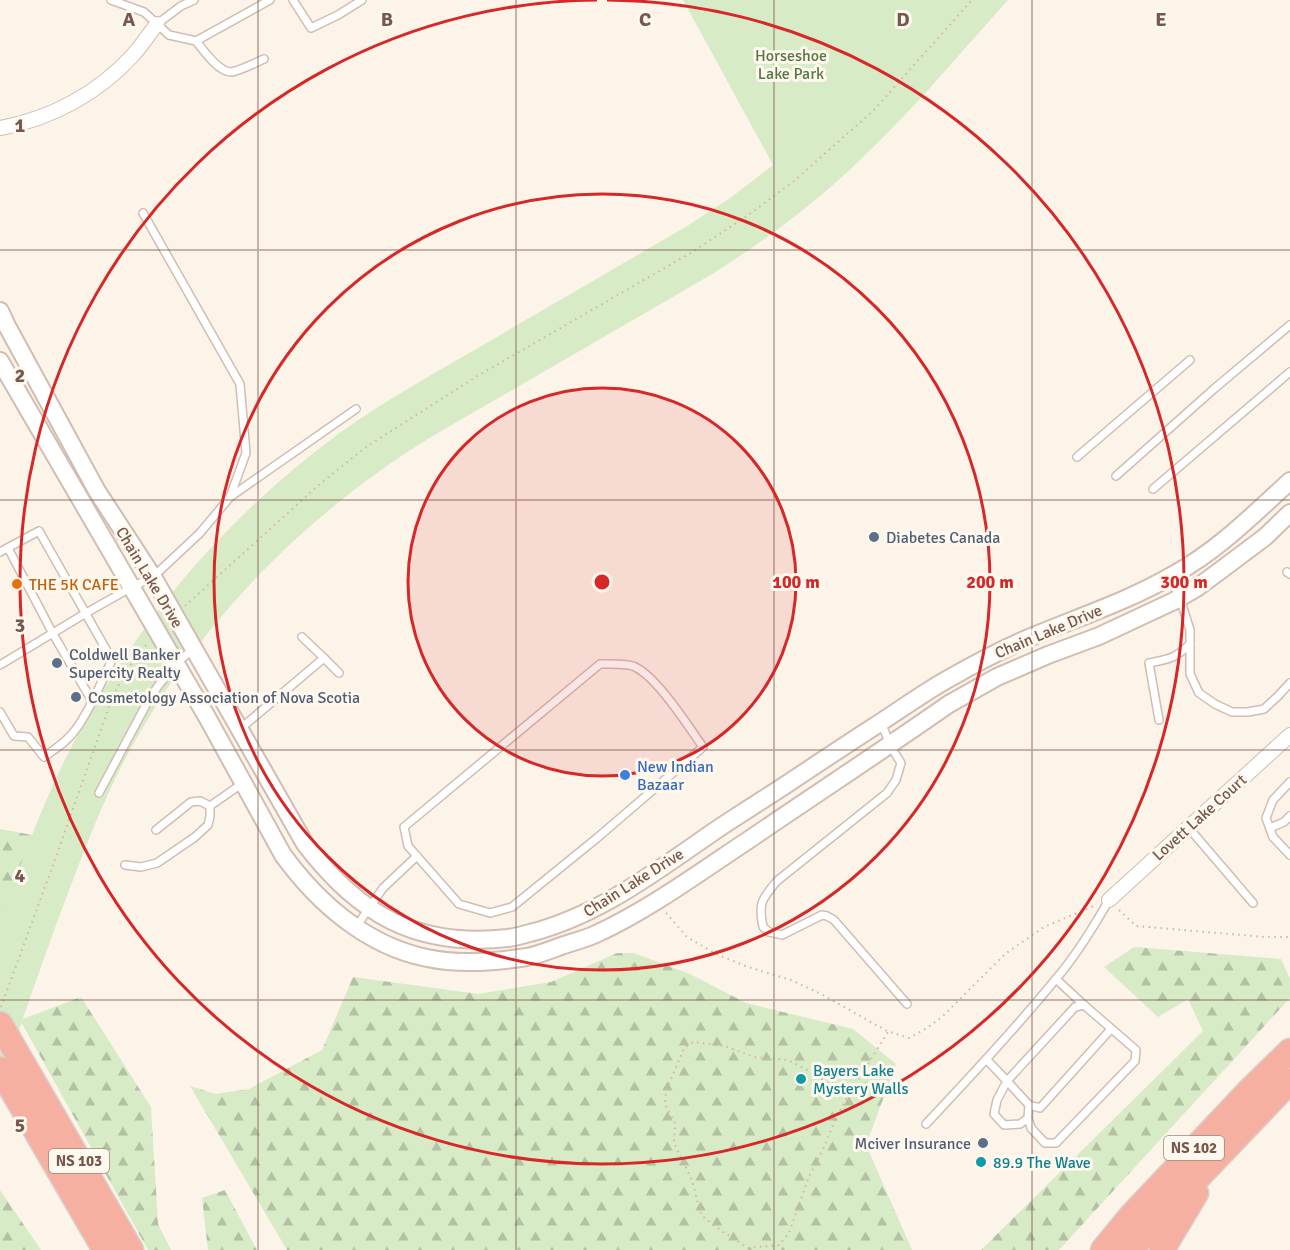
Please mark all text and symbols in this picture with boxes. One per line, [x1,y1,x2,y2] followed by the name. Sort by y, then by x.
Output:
[123,7,136,32] text: A
[381,7,393,32] text: B
[639,7,651,32] text: C
[896,7,910,32] text: D
[1155,7,1167,32] text: E
[755,46,827,84] park label: Horseshoe Lake Park
[15,113,26,138] text: 1
[15,363,25,388] text: 2
[111,523,187,632] street label: Chain Lake Drive
[886,528,1000,548] place label: Diabetes Canada
[867,530,881,544] marker: Diabetes Canada
[772,571,820,593] text: 100 m
[966,571,1014,593] text: 200 m
[1160,571,1208,593] text: 300 m
[592,572,612,592] centre of rings
[29,575,119,595] place label: THE 5K CAFE
[10,577,24,591] marker: THE 5K CAFE
[992,600,1105,663] street label: Chain Lake Drive
[15,613,25,638] text: 3
[69,645,181,683] place label: Coldwell Banker Supercity Realty
[50,656,64,670] marker: Coldwell Banker Supercity Realty
[88,688,360,708] place label: Cosmetology Association of Nova Scotia
[69,690,83,704] marker: Cosmetology Association of Nova Scotia
[637,757,714,795] place label: New Indian Bazaar
[618,768,632,782] marker: New Indian Bazaar
[1148,770,1251,865] street label: Lovett Lake Court
[580,844,687,922] street label: Chain Lake Drive
[15,863,26,888] text: 4
[813,1061,909,1099] place label: Bayers Lake Mystery Walls
[794,1072,808,1086] marker: Bayers Lake Mystery Walls
[15,1113,25,1138] text: 5
[854,1134,971,1154] place label: Mciver Insurance
[976,1136,990,1150] marker: Mciver Insurance
[1164,1136,1224,1160] road number: NS 102
[49,1149,109,1173] road number: NS 103
[993,1153,1091,1173] place label: 89.9 The Wave
[974,1155,988,1169] marker: 89.9 The Wave

